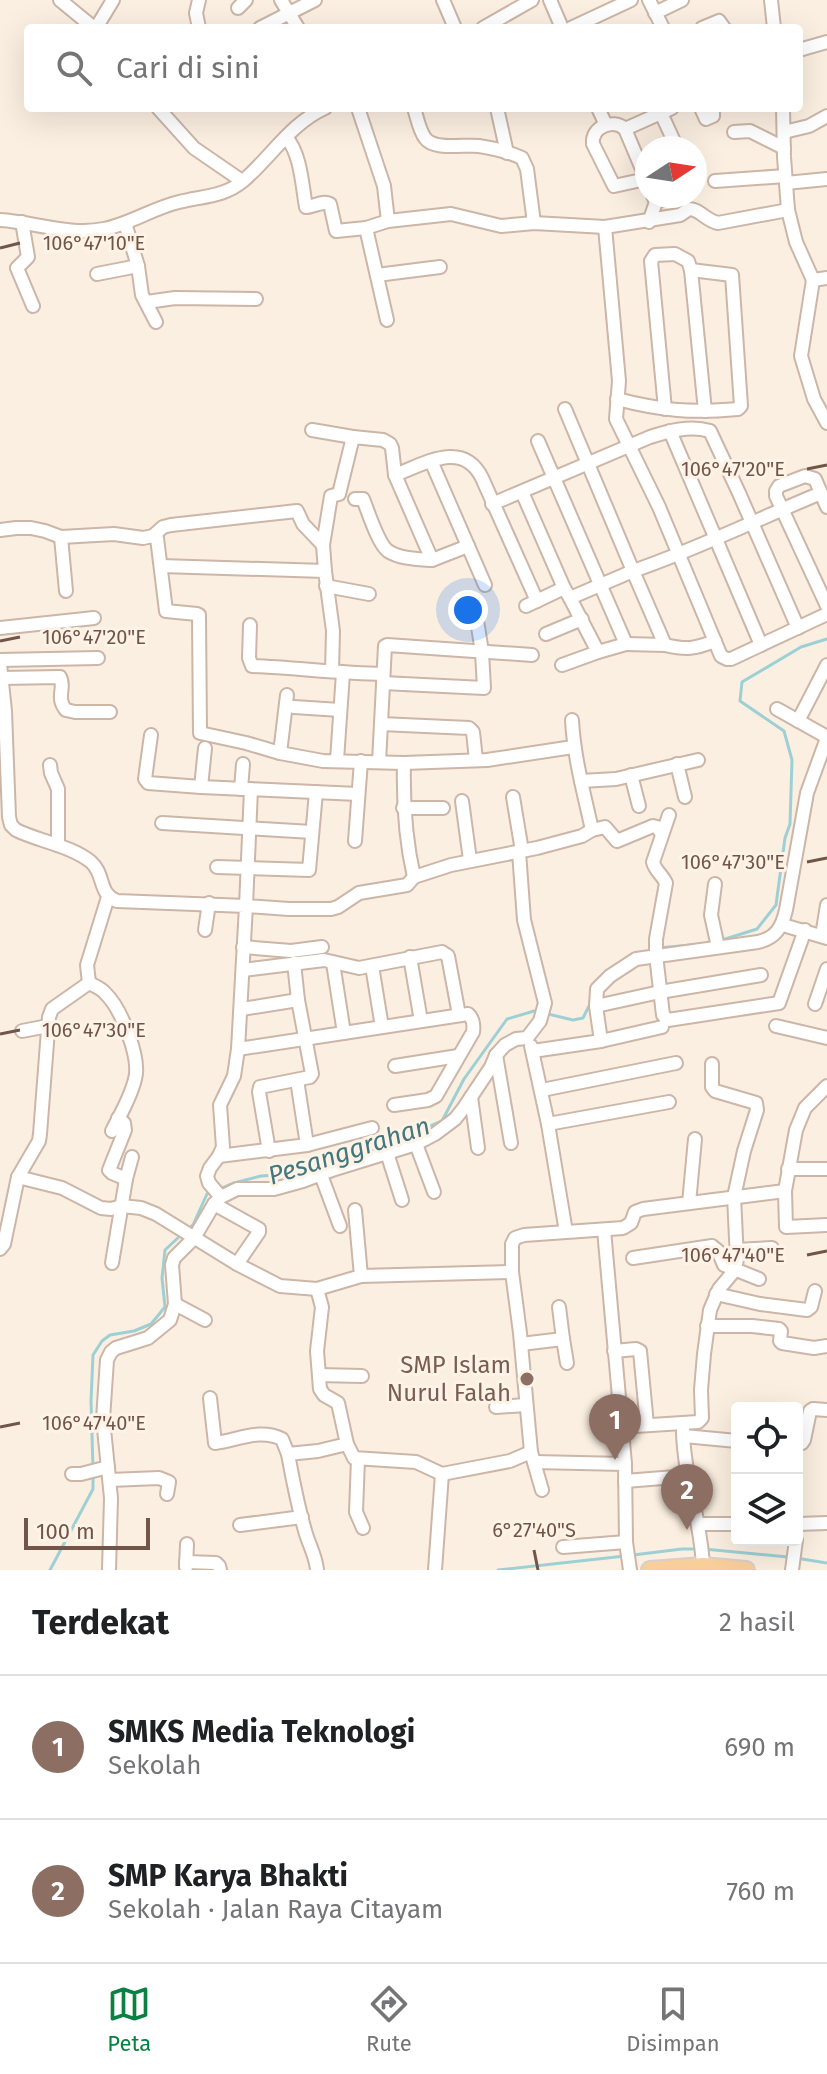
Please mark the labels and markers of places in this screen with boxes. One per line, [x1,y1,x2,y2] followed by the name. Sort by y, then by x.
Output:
[387,1351,511,1407] place label: SMP Islam Nurul Falah
[518,1370,536,1388] marker: SMP Islam Nurul Falah
[589,1394,641,1460] pin: 1
[661,1464,713,1530] pin: 2

